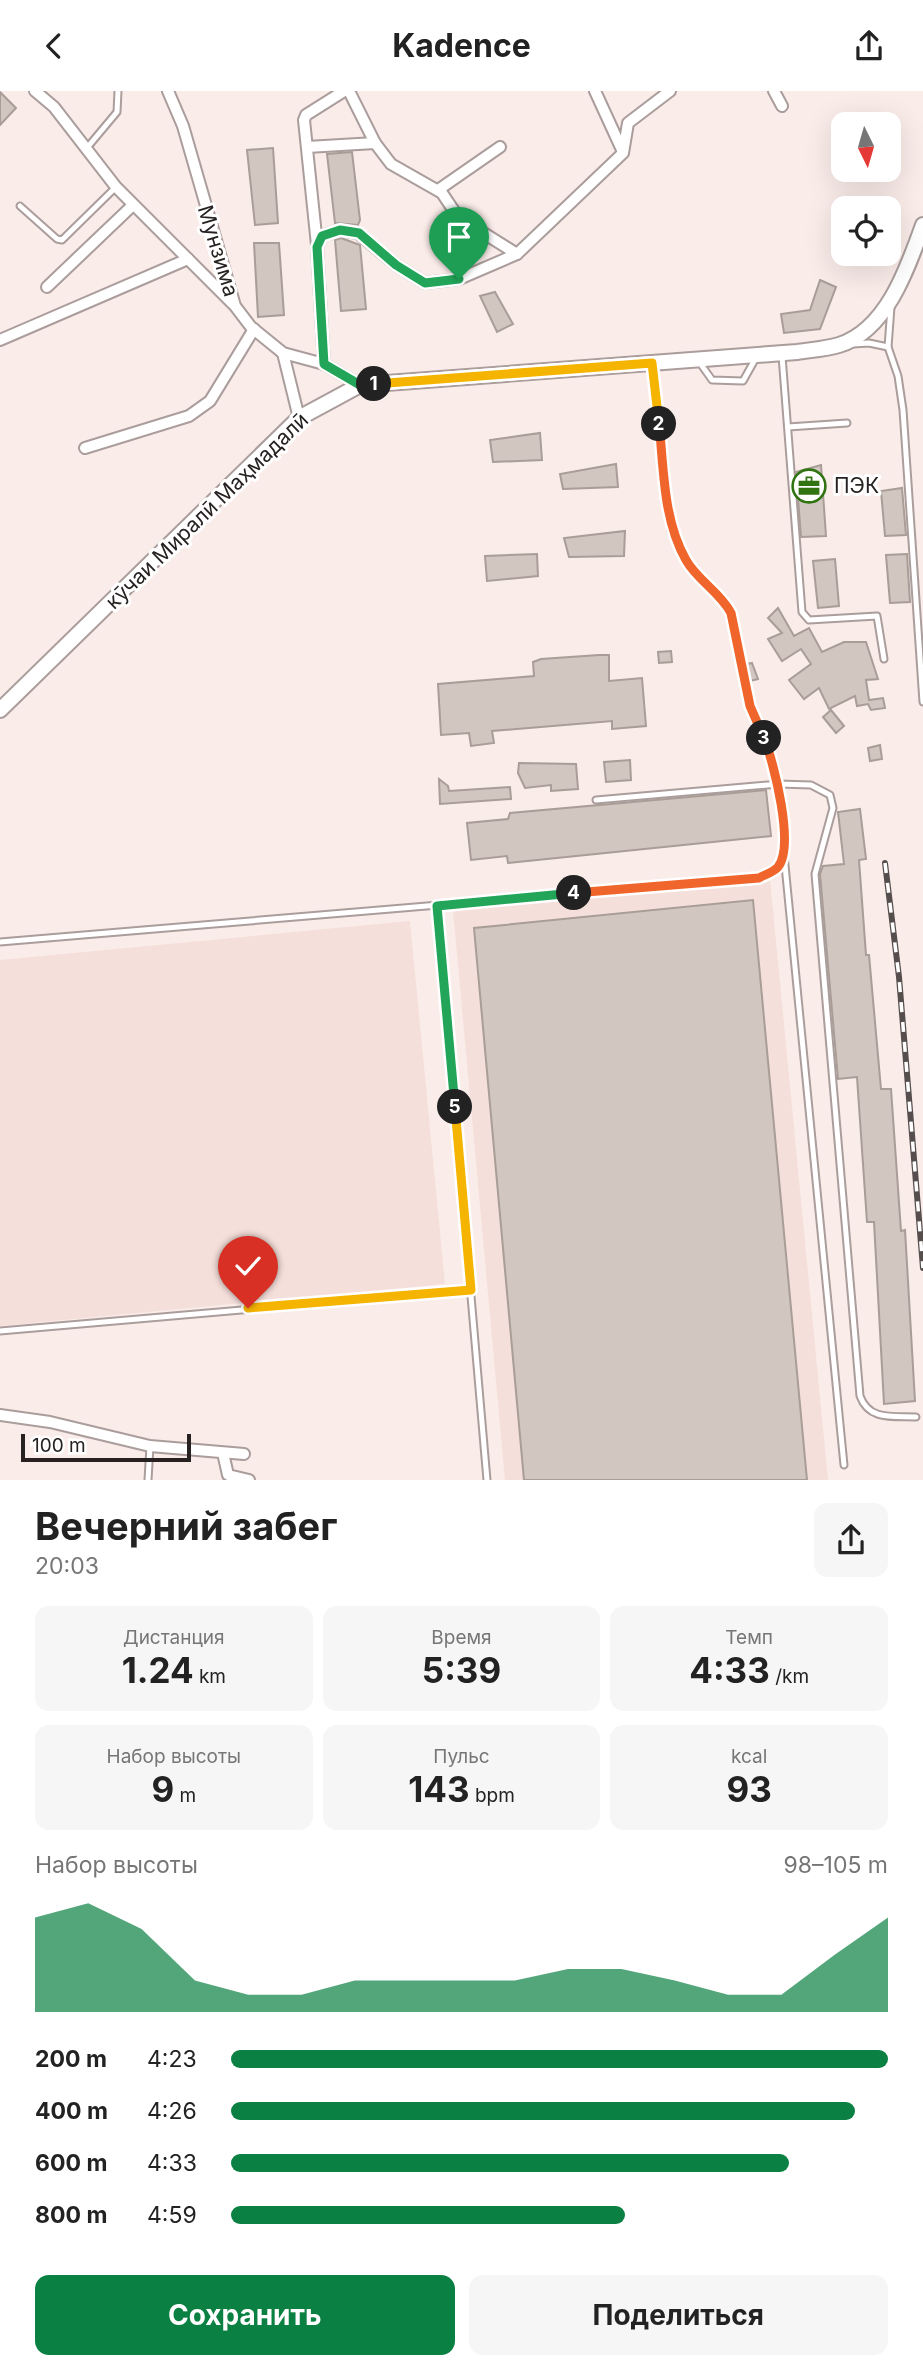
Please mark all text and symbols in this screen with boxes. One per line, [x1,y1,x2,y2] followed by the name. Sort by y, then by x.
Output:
[392,26,531,65] text: Kadence
[35,27,73,65] icon: back
[850,27,888,65] icon: share
[831,112,901,182] north arrow
[831,112,901,266] map controls
[831,196,901,266] button: locate
[193,202,244,299] street label: Мунзима
[429,207,489,279] pin
[440,218,478,256] icon: arrive
[356,367,392,401] pin: 1
[369,372,378,395] text: 1
[100,407,313,614] street label: кӯчаи Миралӣ Маҳмадалӣ
[642,407,676,441] pin: 2
[653,412,664,435] text: 2
[790,467,828,505] office icon: ПЭК
[834,473,879,498] place label: ПЭК
[746,721,782,755] pin: 3
[757,726,770,749] text: 3
[556,875,592,911] pin: 4
[567,881,580,904] text: 4
[438,1089,472,1125] pin: 5
[448,1095,461,1118] text: 5
[218,1236,278,1308] pin
[229,1247,267,1285] icon: check
[21,1431,191,1463] scale bar
[32,1434,86,1457] text: 100 m
[35,1503,337,1549] text: Вечерний забег
[814,1503,888,1577] button: share
[35,1552,99,1580] text: 20:03
[123,1626,225,1649] text: Дистанция
[431,1626,492,1649] text: Время
[725,1626,773,1649] text: Темп
[122,1649,194,1691] text: 1.24
[422,1649,501,1691] text: 5:39
[689,1649,770,1691] text: 4:33
[194,1665,226,1688] text: km
[770,1665,809,1688] text: /km
[107,1745,241,1768] text: Набор высоты
[433,1745,490,1768] text: Пульс
[731,1745,767,1768] text: kcal
[151,1768,174,1810] text: 9
[408,1768,470,1810] text: 143
[726,1768,772,1810] text: 93
[174,1784,196,1807] text: m
[470,1784,515,1807] text: bpm
[35,1851,198,1879] text: Набор высоты
[784,1851,888,1879] text: 98–105 m
[35,2045,107,2073] text: 200 m
[147,2045,197,2073] text: 4:23
[35,2097,108,2125] text: 400 m
[147,2097,197,2125] text: 4:26
[35,2149,107,2177] text: 600 m
[147,2149,197,2177] text: 4:33
[35,2201,107,2229] text: 800 m
[147,2201,197,2229] text: 4:59
[35,2275,455,2355] button: Сохранить
[469,2275,888,2355] button: Поделиться

